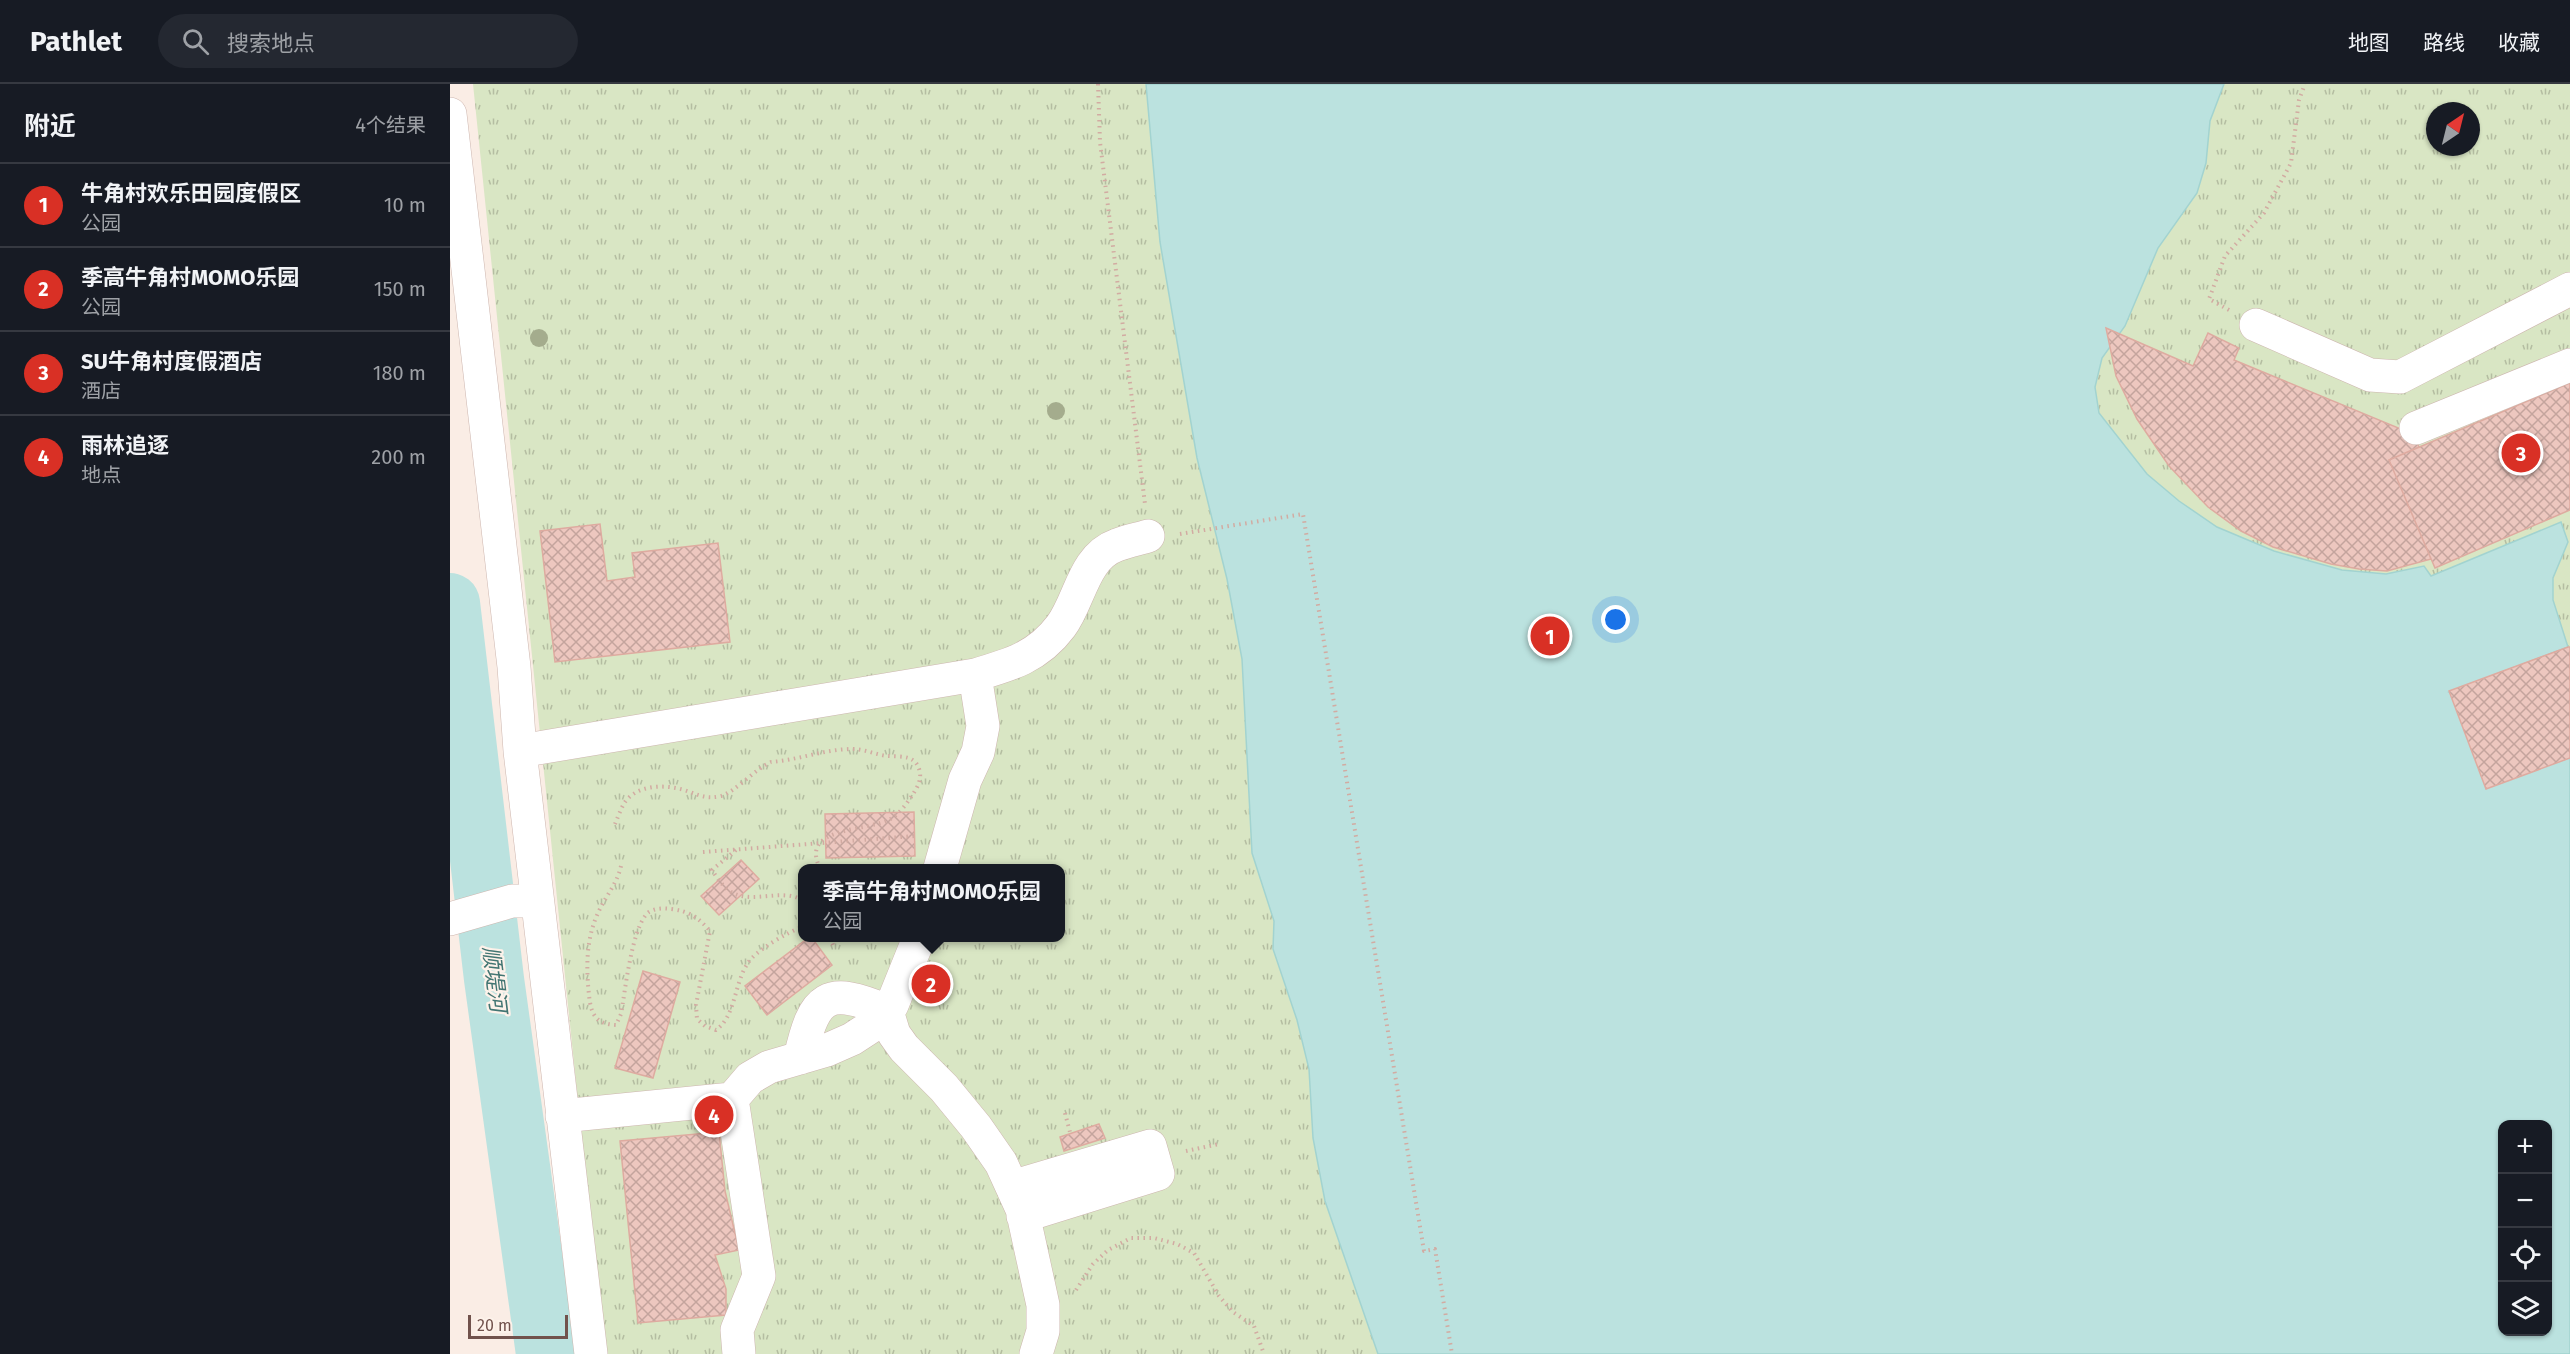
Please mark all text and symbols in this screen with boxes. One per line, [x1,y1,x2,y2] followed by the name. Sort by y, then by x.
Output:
[158,14,578,68] search box
[30,25,122,58] text: Pathlet
[179,25,212,58] icon: search
[227,30,315,57] text: 搜索地点
[2348,30,2390,56] text: 地图
[2423,30,2465,56] text: 路线
[2498,30,2540,56] text: 收藏
[2426,102,2480,156] north arrow
[24,111,76,142] text: 附近
[355,113,426,137] text: 4个结果
[81,180,301,207] text: 牛角村欢乐田园度假区
[39,193,48,217] text: 1
[384,193,426,217] text: 10 m
[81,211,121,235] text: 公园
[81,264,299,291] text: 季高牛角村MOMO乐园
[38,277,49,301] text: 2
[374,277,426,301] text: 150 m
[81,295,121,319] text: 公园
[81,348,262,375] text: SU牛角村度假酒店
[38,361,49,385] text: 3
[373,361,426,385] text: 180 m
[81,379,121,403] text: 酒店
[2502,430,2540,476] pin: 3
[81,432,169,459] text: 雨林追逐
[38,445,49,469] text: 4
[371,445,426,469] text: 200 m
[81,463,121,487] text: 地点
[1601,605,1630,634] your location
[1530,614,1570,658] pin: 1
[798,864,1065,942] popup
[822,878,1041,905] text: 季高牛角村MOMO乐园
[822,909,862,933] text: 公园
[477,945,512,1017] water label: 顺堤河
[912,962,950,1006] pin: 2
[694,1092,734,1138] pin: 4
[2498,1120,2552,1336] map controls
[2498,1120,2552,1174] button: +
[2498,1174,2552,1228] button: −
[2498,1228,2552,1282] button: locate
[2498,1282,2552,1336] button: layers
[468,1312,568,1340] scale bar
[477,1316,512,1335] text: 20 m

